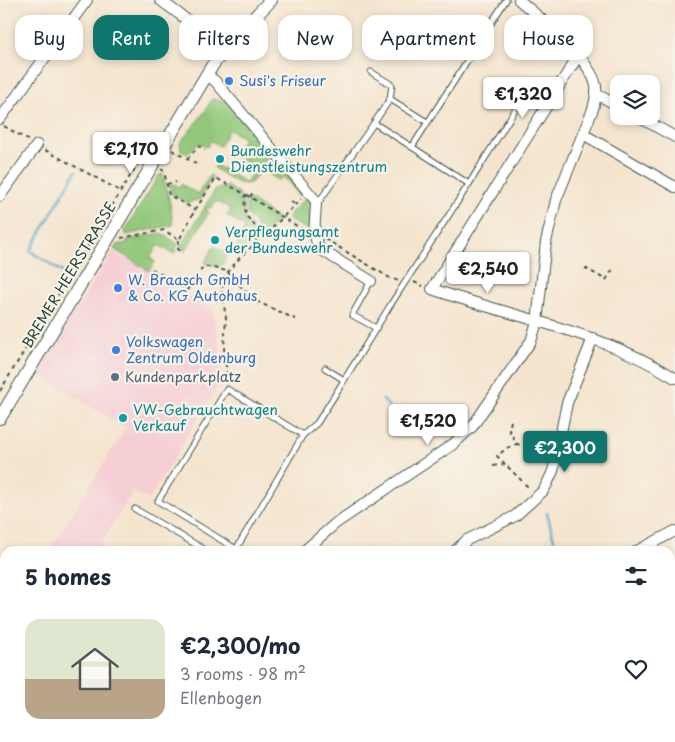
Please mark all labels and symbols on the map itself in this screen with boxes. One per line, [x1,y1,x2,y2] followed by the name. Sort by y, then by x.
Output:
[239,70,326,91] place label: Susi's Friseur
[223,75,235,87] marker: Susi's Friseur
[482,76,564,119] pin: €1,320
[90,132,172,174] pin: €2,170
[230,140,387,177] place label: Bundeswehr Dienstleistungszentrum
[214,153,226,165] marker: Bundeswehr Dienstleistungszentrum
[17,198,121,352] street label: BREMER HEERSTRASSE
[225,221,340,258] place label: Verpflegungsamt der Bundeswehr
[209,234,221,246] marker: Verpflegungsamt der Bundeswehr
[447,252,529,294] pin: €2,540
[128,269,257,306] place label: W. Braasch GmbH & Co. KG Autohaus
[112,282,124,294] marker: W. Braasch GmbH & Co. KG Autohaus
[126,331,256,368] place label: Volkswagen Zentrum Oldenburg
[110,344,122,356] marker: Volkswagen Zentrum Oldenburg
[125,366,241,387] place label: Kundenparkplatz
[109,371,121,383] marker: Kundenparkplatz
[133,399,278,436] place label: VW-Gebrauchtwagen Verkauf
[387,404,469,446] pin: €1,520
[117,412,129,424] marker: VW-Gebrauchtwagen Verkauf
[524,430,606,473] pin: €2,300

